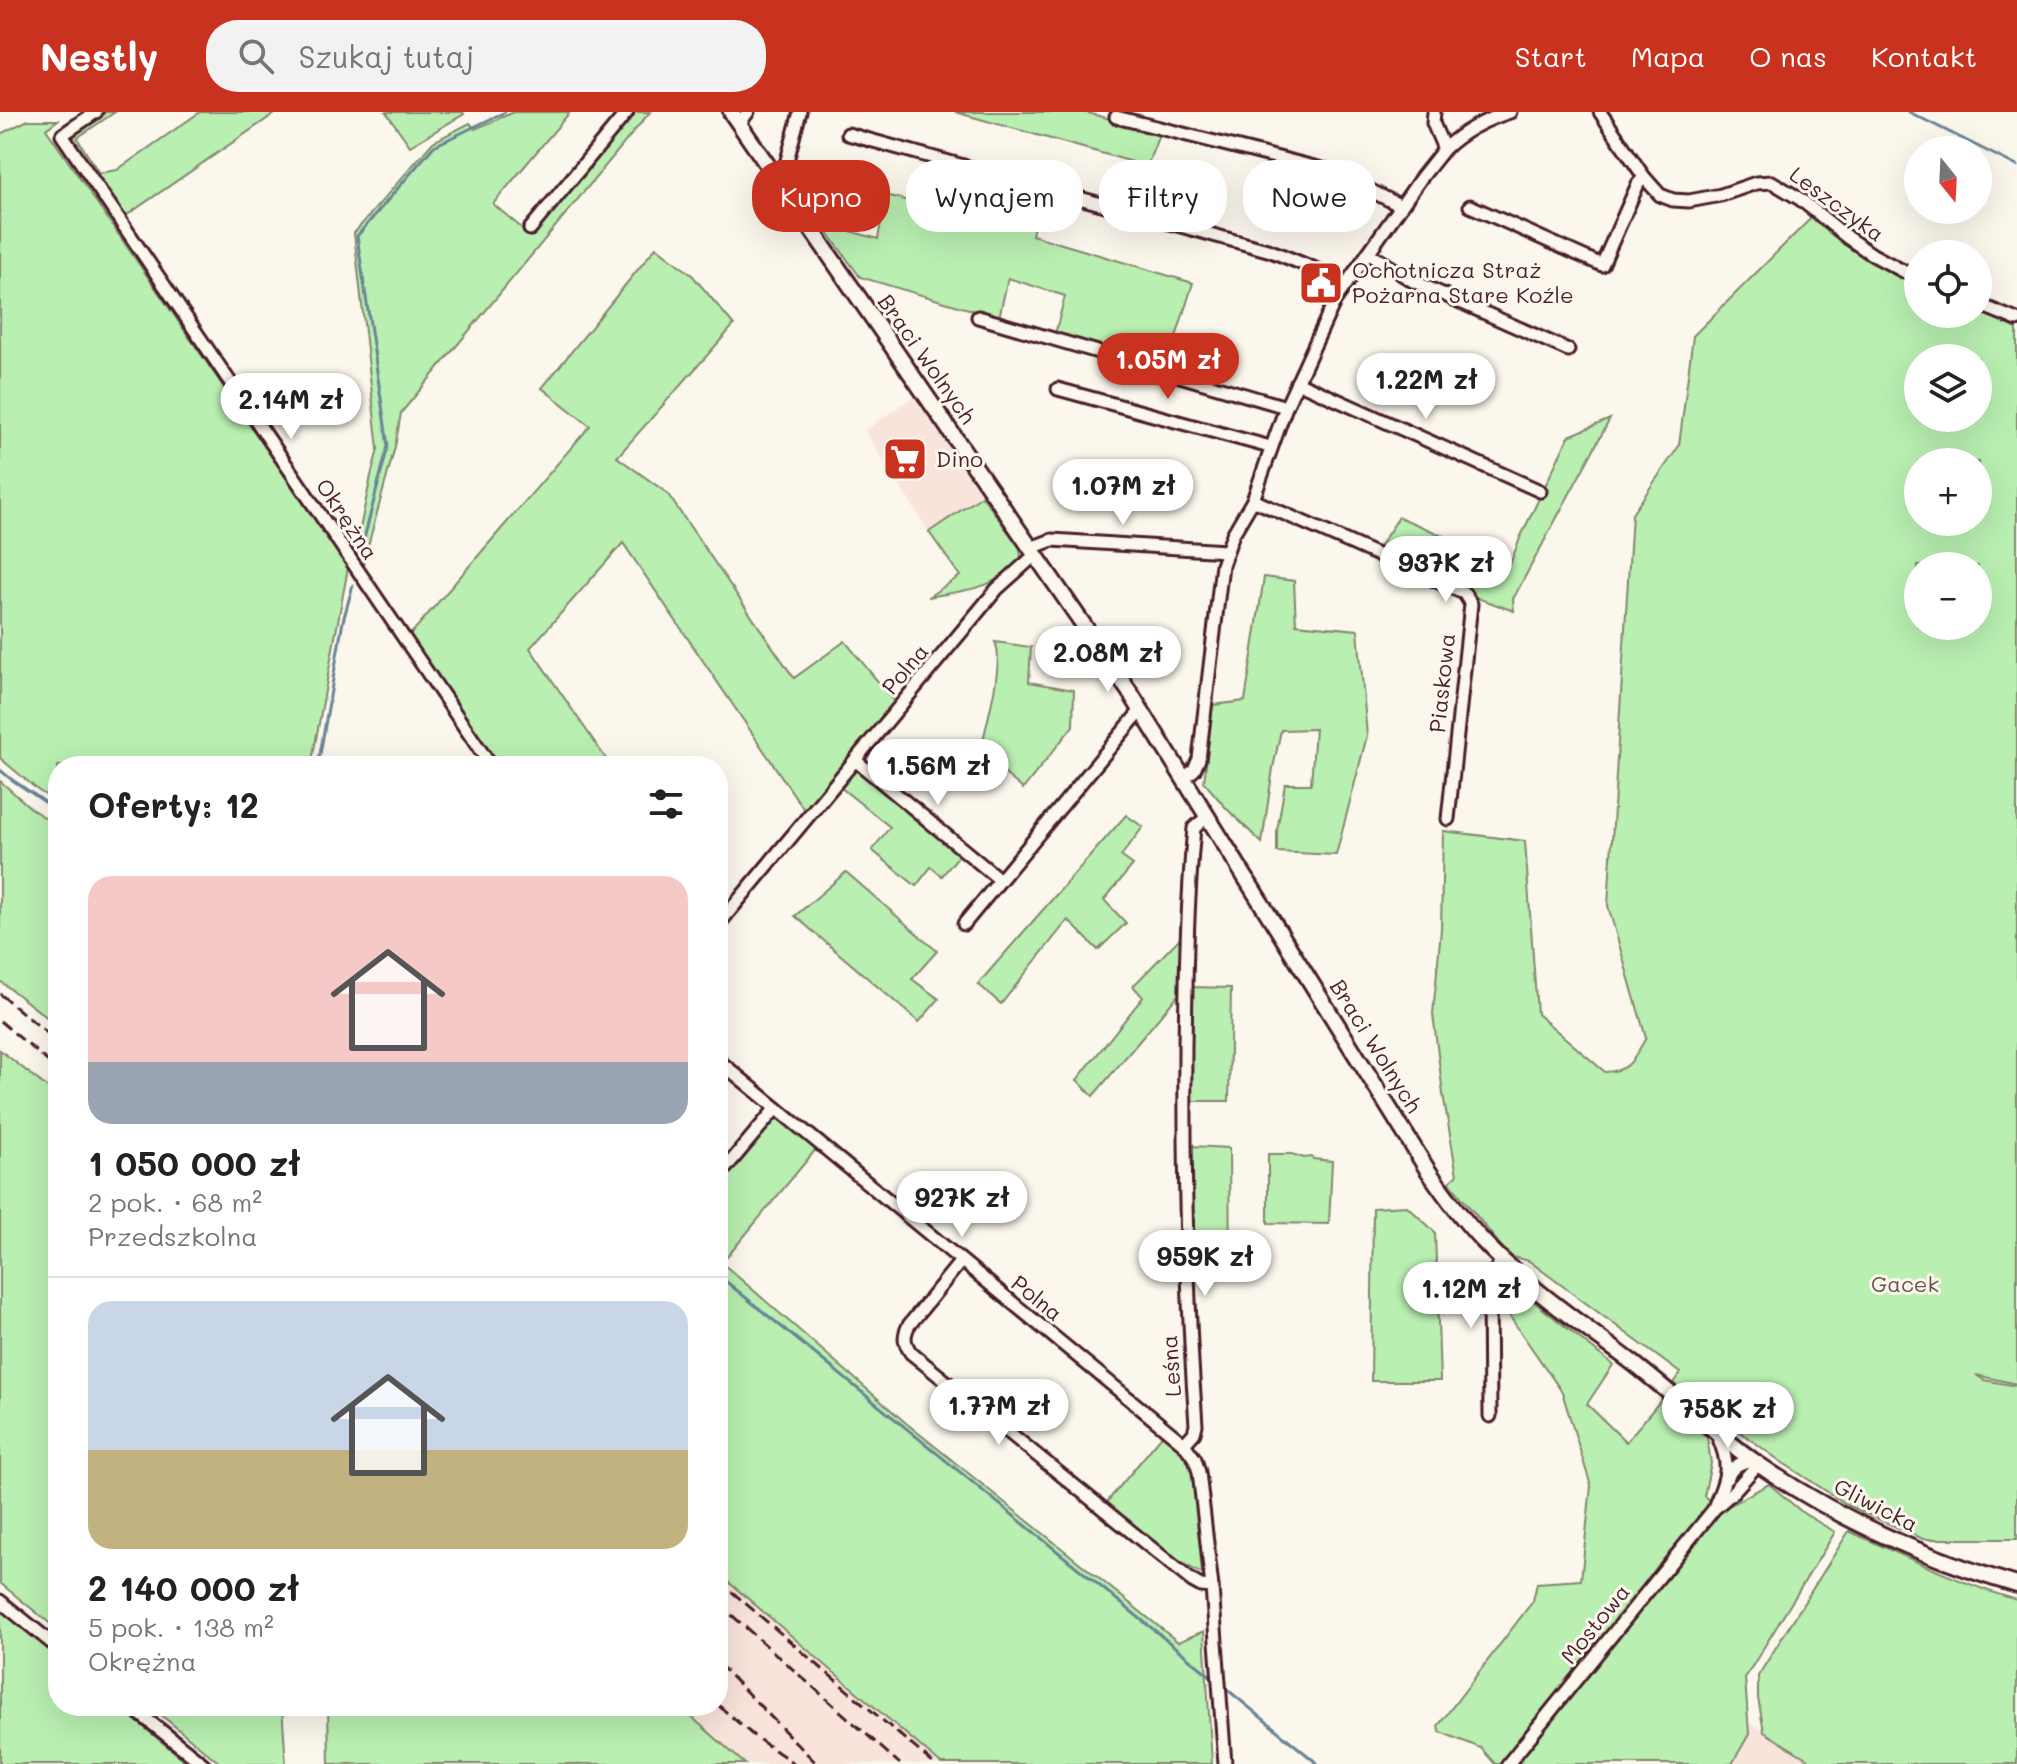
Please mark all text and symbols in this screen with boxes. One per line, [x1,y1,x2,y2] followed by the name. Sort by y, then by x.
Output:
[206,20,766,92] search box
[40,31,158,81] text: Nestly
[234,34,278,78] icon: search
[298,36,474,76] text: Szukaj tutaj
[1515,38,1587,74] text: Start
[1631,38,1705,74] text: Mapa
[1749,38,1827,74] text: O nas
[1871,38,1977,74] text: Kontakt
[1904,136,1992,224] north arrow
[1904,136,1992,640] map controls
[1784,159,1890,248] street label: Leszczyka
[752,160,890,232] chip: Kupno
[906,160,1083,232] chip: Wynajem
[1099,160,1227,232] chip: Filtry
[1243,160,1376,232] chip: Nowe
[1904,240,1992,328] button: locate
[1352,255,1574,309] place label: Ochotnicza Straż Pożarna Stare Koźle
[1297,259,1345,307] public building icon: Ochotnicza Straż Pożarna Stare Koźle
[872,288,983,429] street label: Braci Wolnych
[1085,333,1251,401] pin: 1.05M zł
[1115,342,1221,376] text: 1.05M zł
[1904,344,1992,432] button: layers
[1343,353,1509,421] pin: 1.22M zł
[1374,362,1478,396] text: 1.22M zł
[208,373,374,441] pin: 2.14M zł
[239,382,343,416] text: 2.14M zł
[881,435,929,483] supermarket icon: Dino
[936,444,983,473] place label: Dino
[1904,448,1992,536] button: +
[1040,459,1206,527] pin: 1.07M zł
[1070,468,1176,502] text: 1.07M zł
[310,473,385,565] street label: Okrężna
[1372,536,1520,604] pin: 937K zł
[1398,545,1494,579] text: 937K zł
[1904,552,1992,640] button: −
[1025,626,1191,694] pin: 2.08M zł
[1422,632,1461,734] street label: Piaskowa
[1053,635,1163,669] text: 2.08M zł
[875,637,934,700] street label: Polna
[855,739,1021,807] pin: 1.56M zł
[886,748,990,782] text: 1.56M zł
[88,782,259,827] text: Oferty: 12
[644,782,688,826] icon: filters
[316,928,460,1072] icon: home
[1324,974,1429,1118] street label: Braci Wolnych
[88,1140,300,1185] text: 1 050 000 zł
[888,1171,1036,1239] pin: 927K zł
[914,1180,1010,1214] text: 927K zł
[88,1185,262,1219] text: 2 pok. · 68 m²
[88,1219,257,1253] text: Przedszkolna
[1131,1230,1279,1298] pin: 959K zł
[1157,1239,1253,1273] text: 959K zł
[1388,1262,1554,1330] pin: 1.12M zł
[1006,1268,1069,1327] street label: Polna
[1871,1269,1939,1298] park label: Gacek
[1421,1271,1521,1305] text: 1.12M zł
[1154,1334,1187,1398] street label: Leśna
[316,1353,460,1497] icon: home
[916,1379,1082,1447] pin: 1.77M zł
[1654,1382,1802,1450] pin: 758K zł
[948,1388,1050,1422] text: 1.77M zł
[1680,1391,1776,1425] text: 758K zł
[1829,1471,1923,1538] street label: Gliwicka
[88,1565,299,1610] text: 2 140 000 zł
[1554,1578,1636,1670] street label: Mostowa
[88,1610,274,1644] text: 5 pok. · 138 m²
[88,1644,197,1678] text: Okrężna

